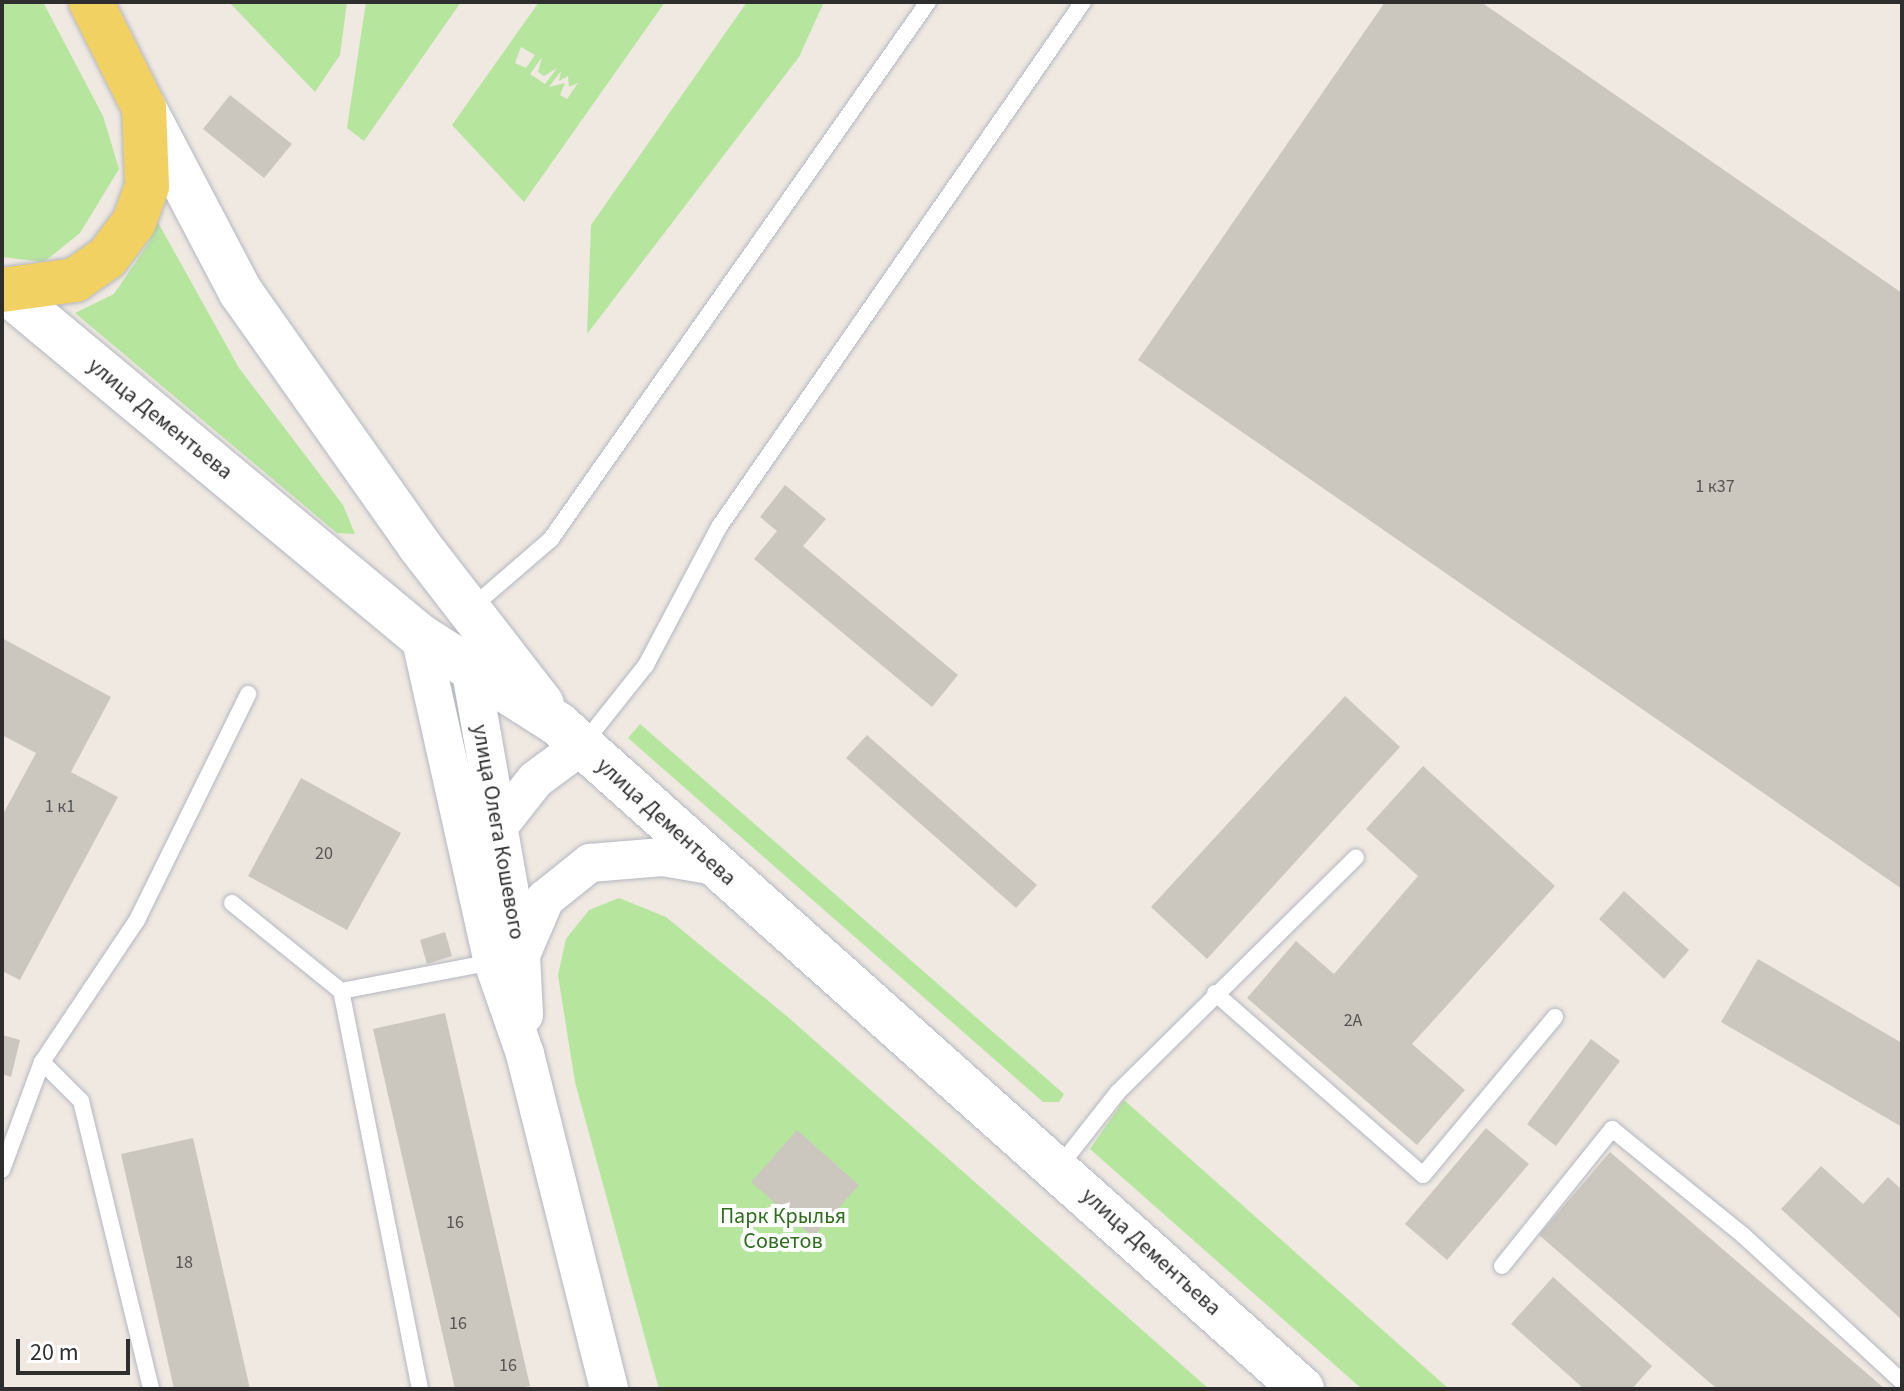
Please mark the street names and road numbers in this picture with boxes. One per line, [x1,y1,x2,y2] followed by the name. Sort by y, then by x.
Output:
[82,353,238,485] street label: улица Дементьева
[466,722,530,942] street label: улица Олега Кошевого
[591,752,741,892] street label: улица Дементьева
[1076,1182,1226,1322] street label: улица Дементьева

